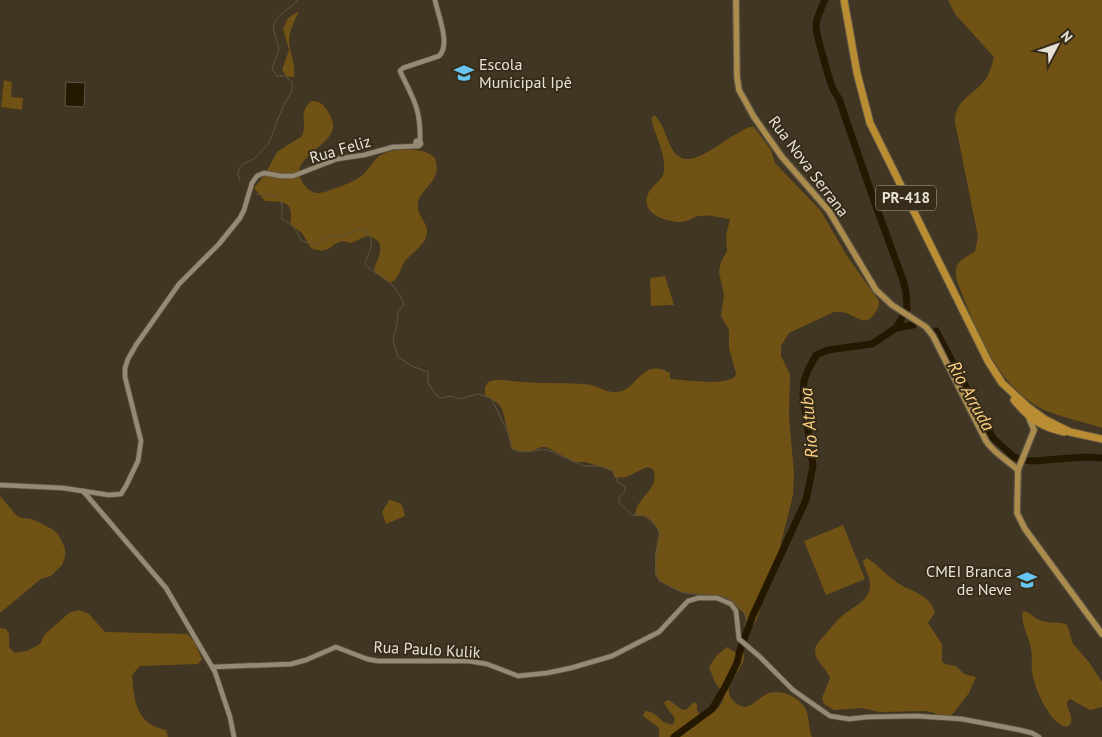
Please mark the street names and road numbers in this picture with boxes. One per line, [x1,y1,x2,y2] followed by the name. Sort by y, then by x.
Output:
[764,112,854,220] street label: Rua Nova Serrana
[307,131,373,167] street label: Rua Feliz
[876,186,936,210] road number: PR-418
[373,636,481,662] street label: Rua Paulo Kulik

